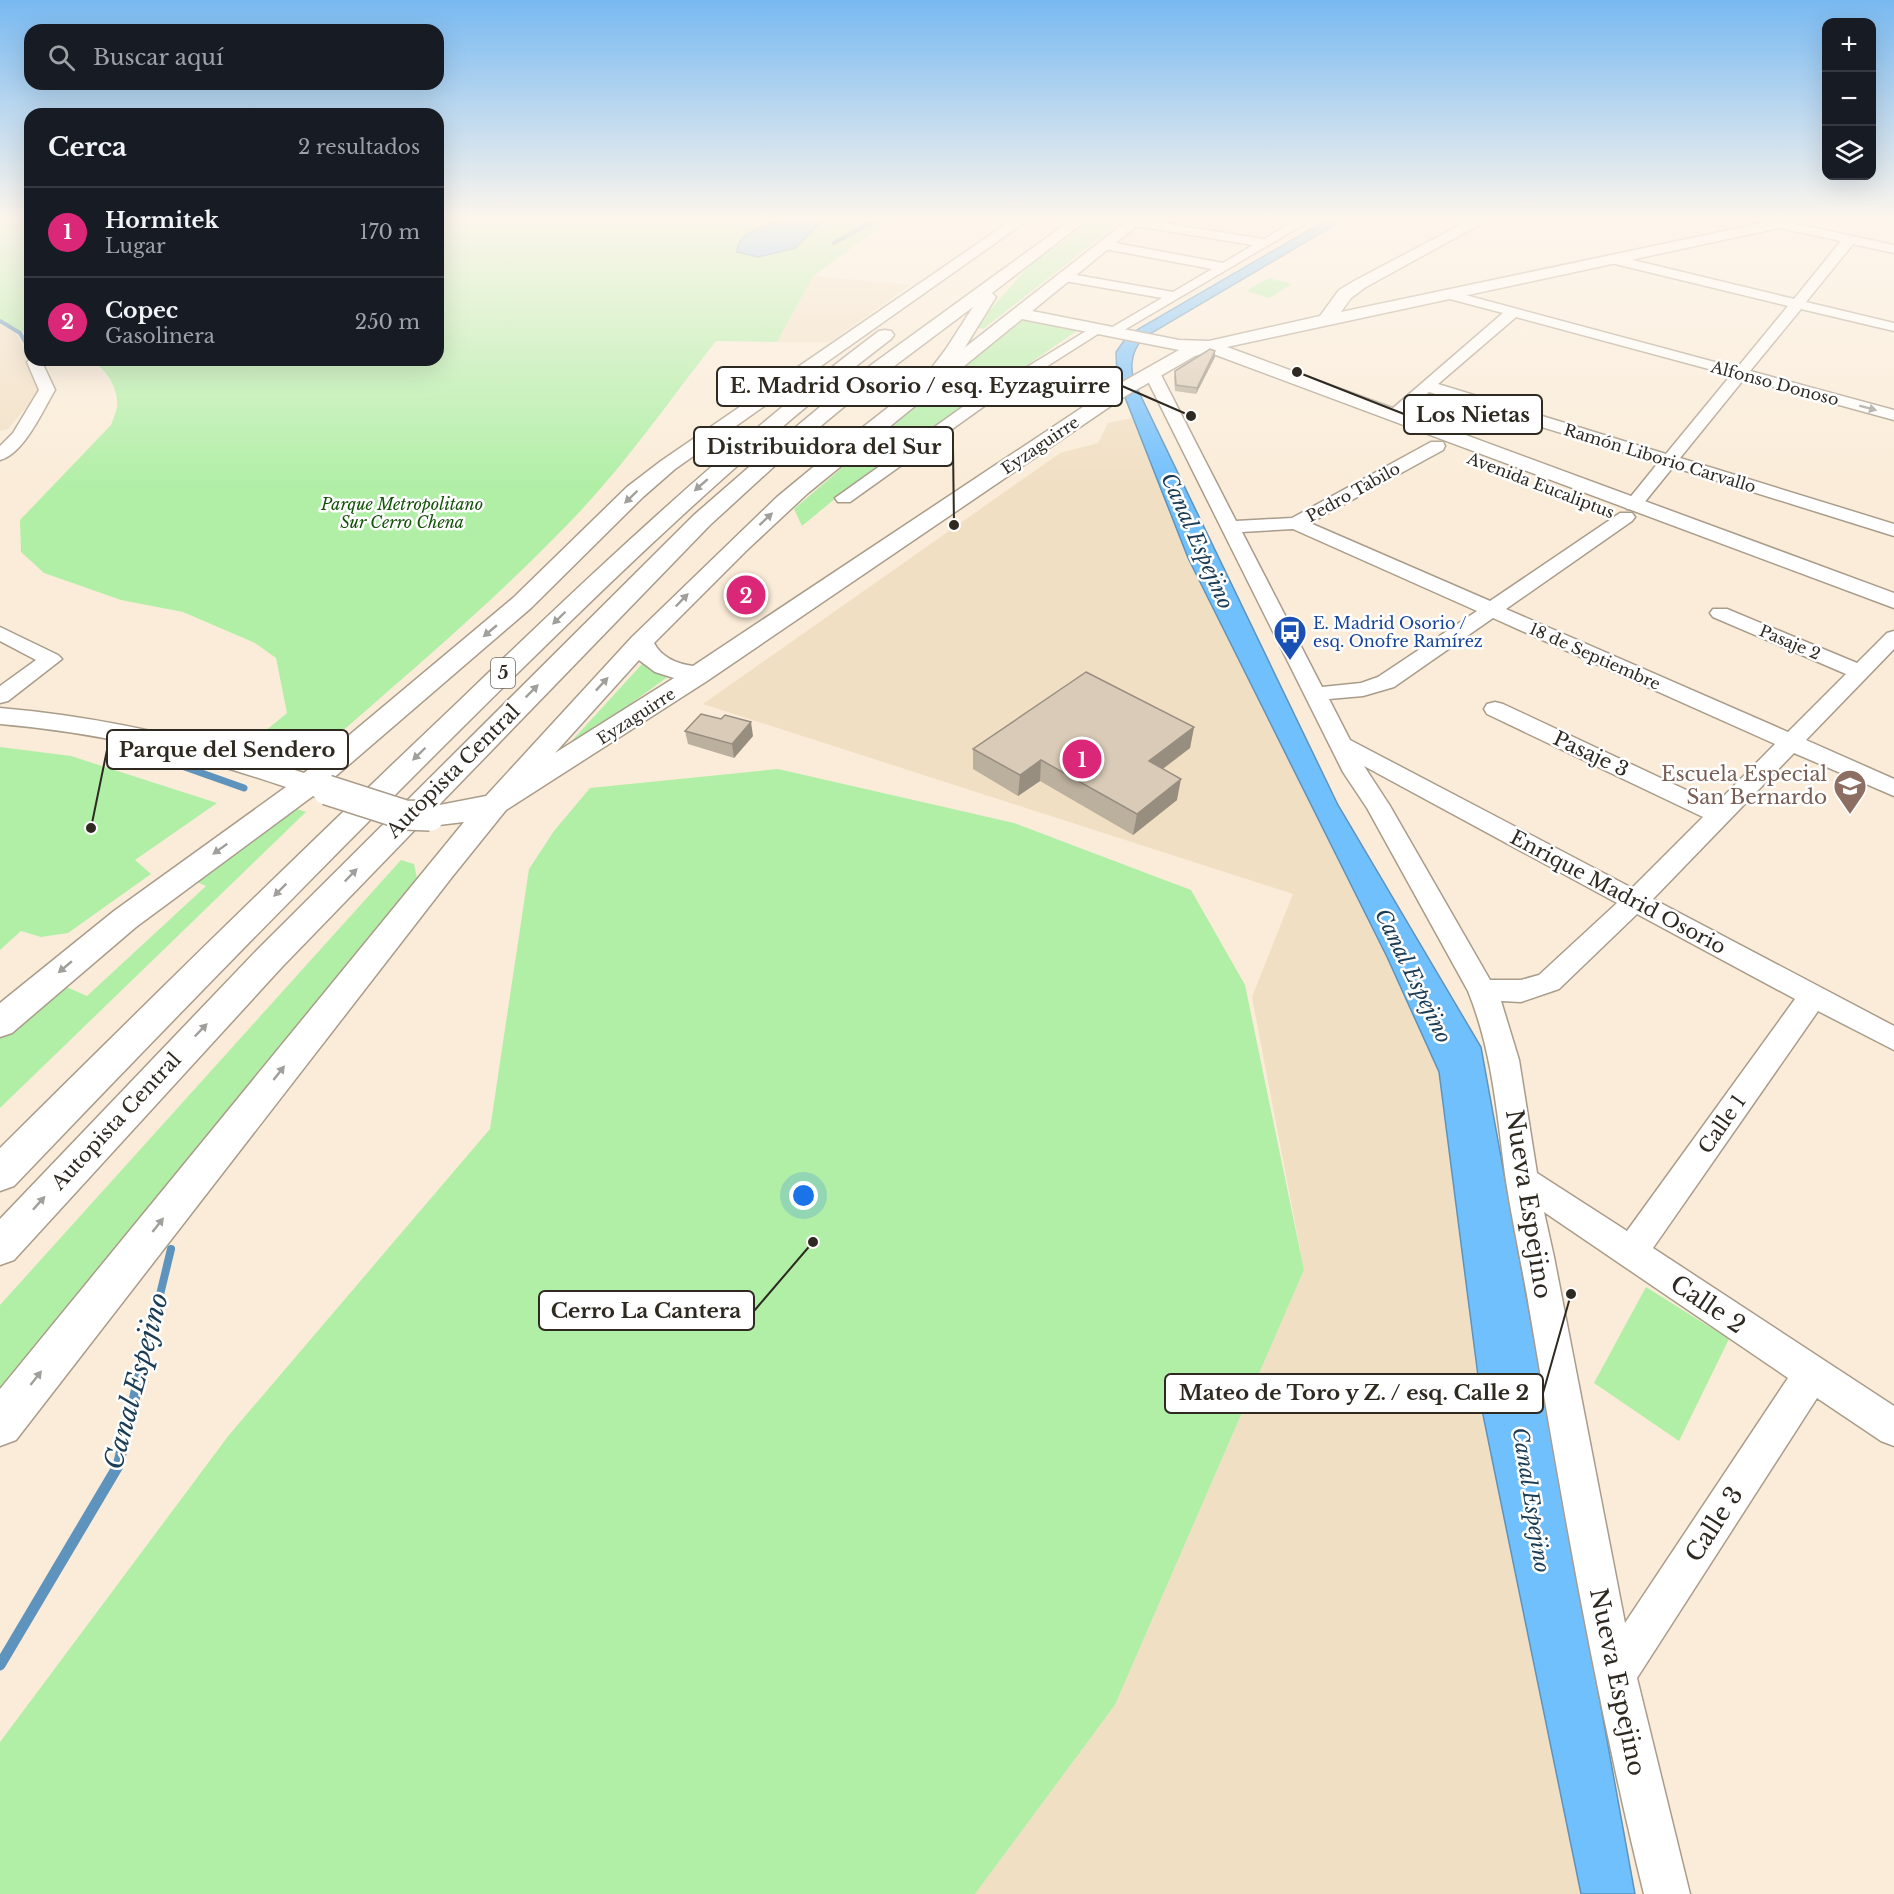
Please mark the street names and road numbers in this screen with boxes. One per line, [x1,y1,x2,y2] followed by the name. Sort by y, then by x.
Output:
[1708,356,1841,410] street label: Alfonso Donoso
[997,412,1083,478] street label: Eyzaguirre
[1562,419,1758,497] street label: Ramón Liborio Carvallo
[1464,447,1617,522] street label: Avenida Eucaliptus
[1303,458,1403,526] street label: Pedro Tabilo
[1526,618,1664,694] street label: 18 de Septiembre
[1757,620,1823,664] street label: Pasaje 2
[491,658,515,688] road number: 5
[593,683,679,749] street label: Eyzaguirre
[381,699,525,843] street label: Autopista Central
[1550,726,1632,782] street label: Pasaje 3
[1506,825,1730,959] street label: Enrique Madrid Osorio
[46,1047,186,1195] street label: Autopista Central
[1693,1090,1751,1158] street label: Calle 1
[1500,1107,1558,1301] street label: Nueva Espejino
[1665,1269,1751,1339] street label: Calle 2
[1679,1481,1749,1567] street label: Calle 3
[1584,1586,1652,1778] street label: Nueva Espejino

